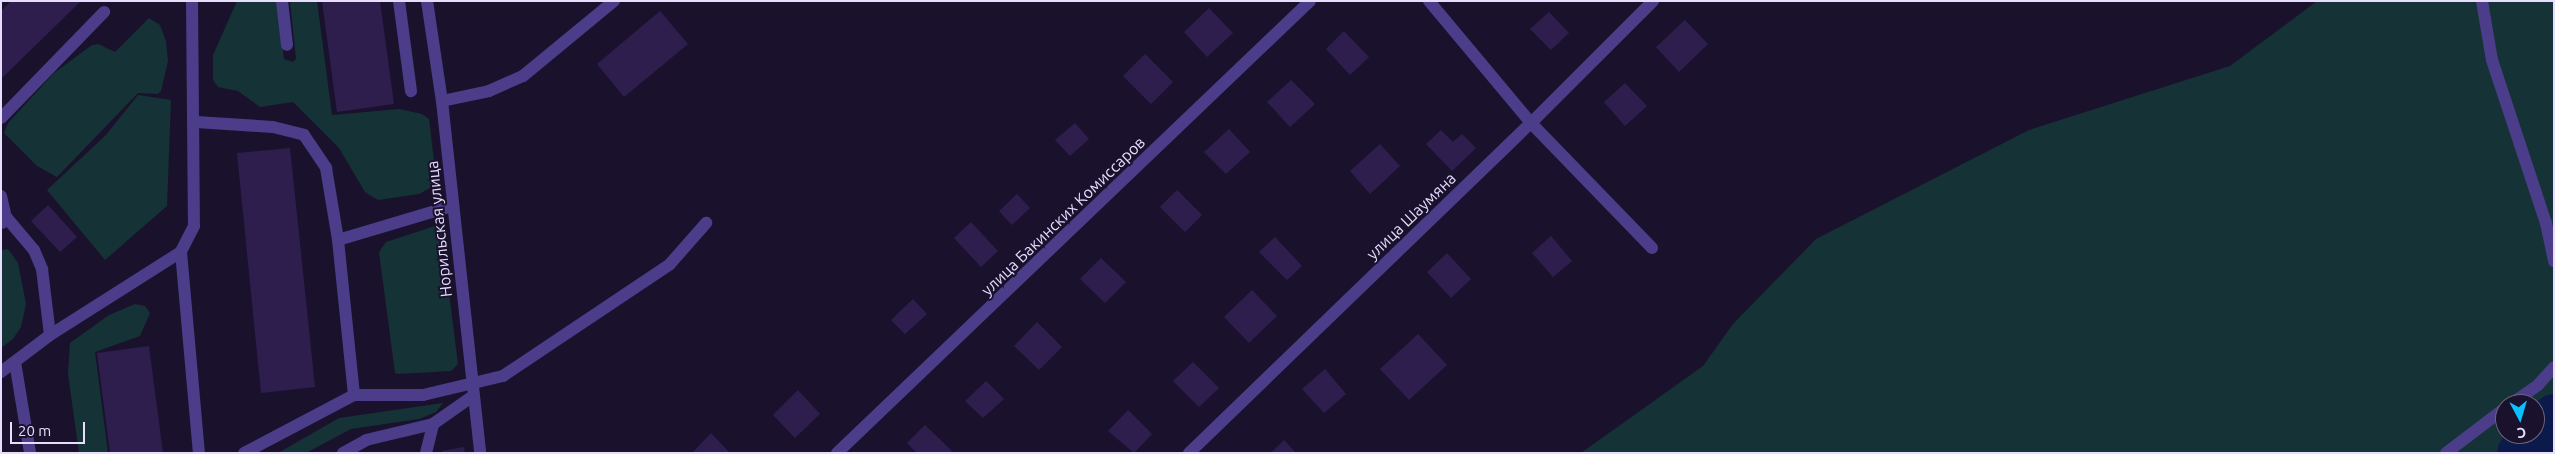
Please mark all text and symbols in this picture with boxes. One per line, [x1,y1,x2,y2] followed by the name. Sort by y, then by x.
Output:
[977,133,1149,299] street label: улица Бакинских Комиссаров
[422,160,456,298] street label: Норильская улица
[1362,169,1460,263] street label: улица Шаумяна
[2495,394,2545,444] north arrow
[12,412,88,444] scale bar
[18,422,51,439] text: 20 m
[2516,424,2527,441] text: С

